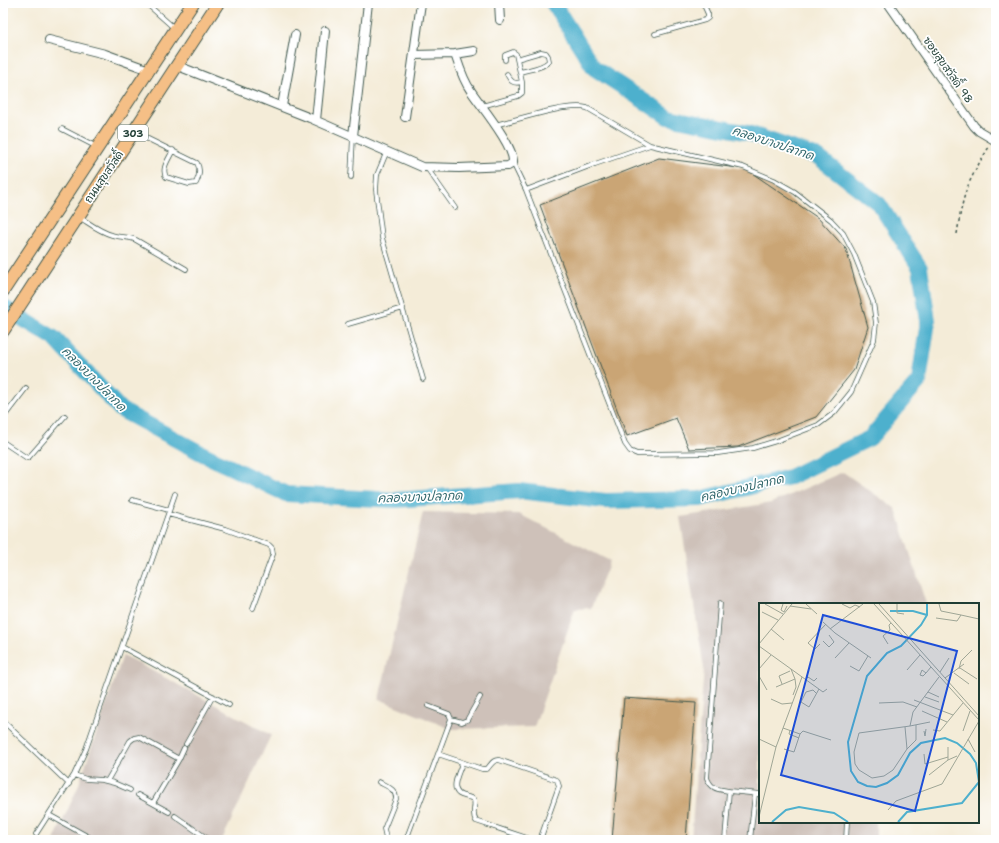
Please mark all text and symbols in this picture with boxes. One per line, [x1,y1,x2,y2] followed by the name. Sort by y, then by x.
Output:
[919,31,980,107] street label: ซอยสุขสวัสดิ์ 98
[730,122,817,164] water label: คลองบางปลากด
[118,125,148,141] road number: 303
[77,145,128,207] street label: ถนนสุขสวัสดิ์
[58,343,130,415] water label: คลองบางปลากด
[699,470,786,505] water label: คลองบางปลากด
[377,487,463,506] water label: คลองบางปลากด
[759,603,979,823] inset map

